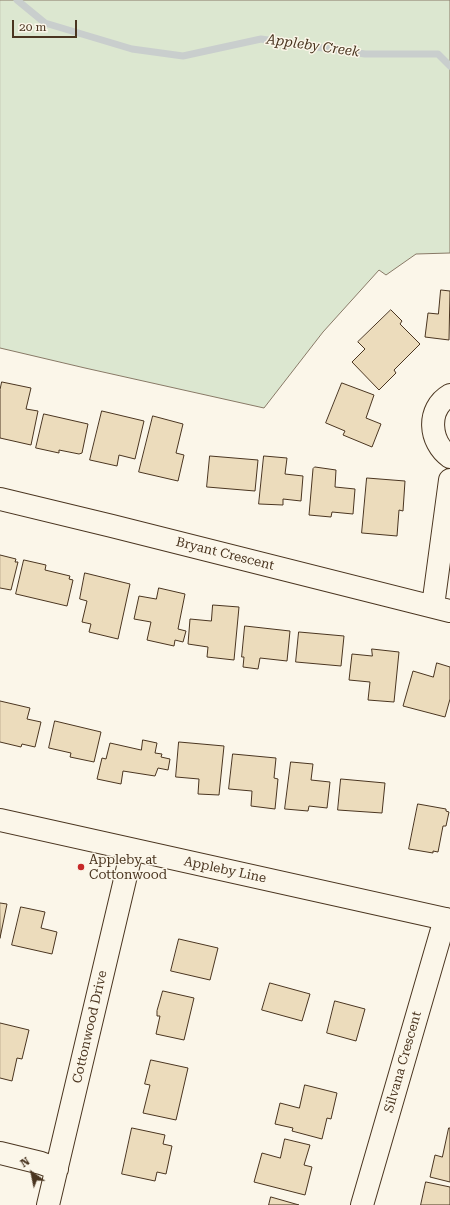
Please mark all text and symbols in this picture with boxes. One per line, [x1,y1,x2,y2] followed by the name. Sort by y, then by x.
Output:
[14,12,79,38] scale bar
[19,20,46,34] text: 20 m
[265,31,361,61] water label: Appleby Creek
[174,534,276,574] street label: Bryant Crescent
[89,852,167,883] place label: Appleby at Cottonwood
[182,854,268,886] street label: Appleby Line
[76,862,86,872] marker: Appleby at Cottonwood
[69,969,111,1085] street label: Cottonwood Drive
[381,1009,425,1115] street label: Silvana Crescent
[12,1153,52,1193] north arrow
[18,1155,32,1170] text: N

